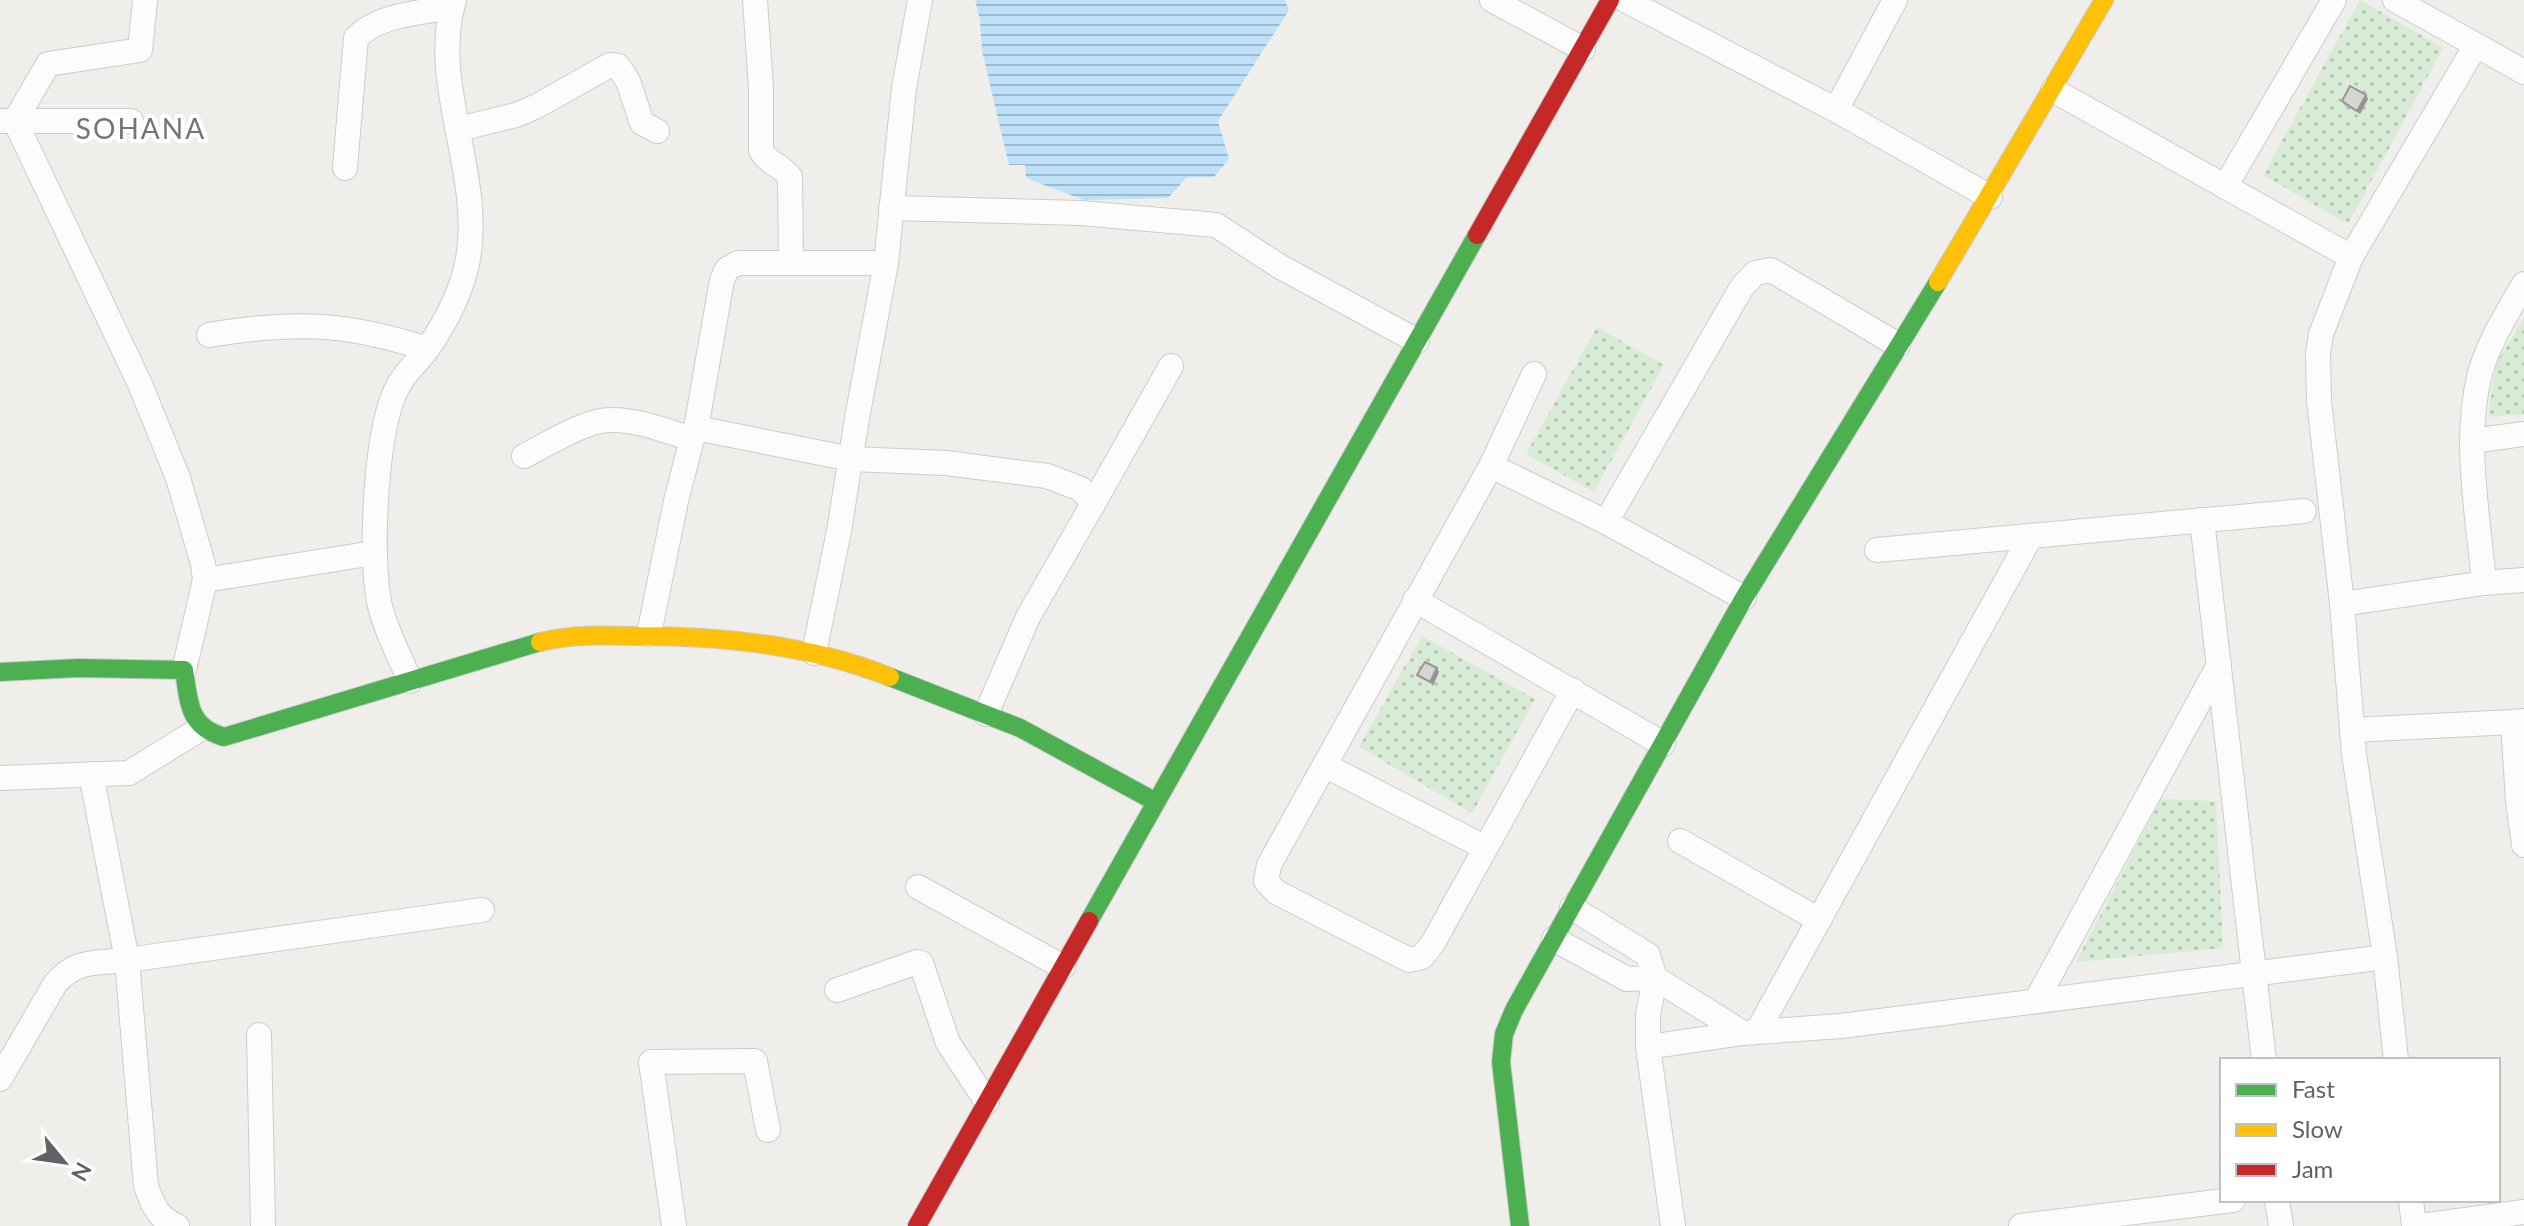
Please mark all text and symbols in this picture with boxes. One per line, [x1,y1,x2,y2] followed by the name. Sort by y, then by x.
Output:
[76,111,206,145] district label: SOHANA
[2220,1058,2500,1202] legend
[2292,1074,2335,1103] text: Fast
[2292,1114,2343,1143] text: Slow
[24,1122,104,1202] north arrow
[2292,1154,2333,1183] text: Jam
[66,1158,98,1186] text: N

